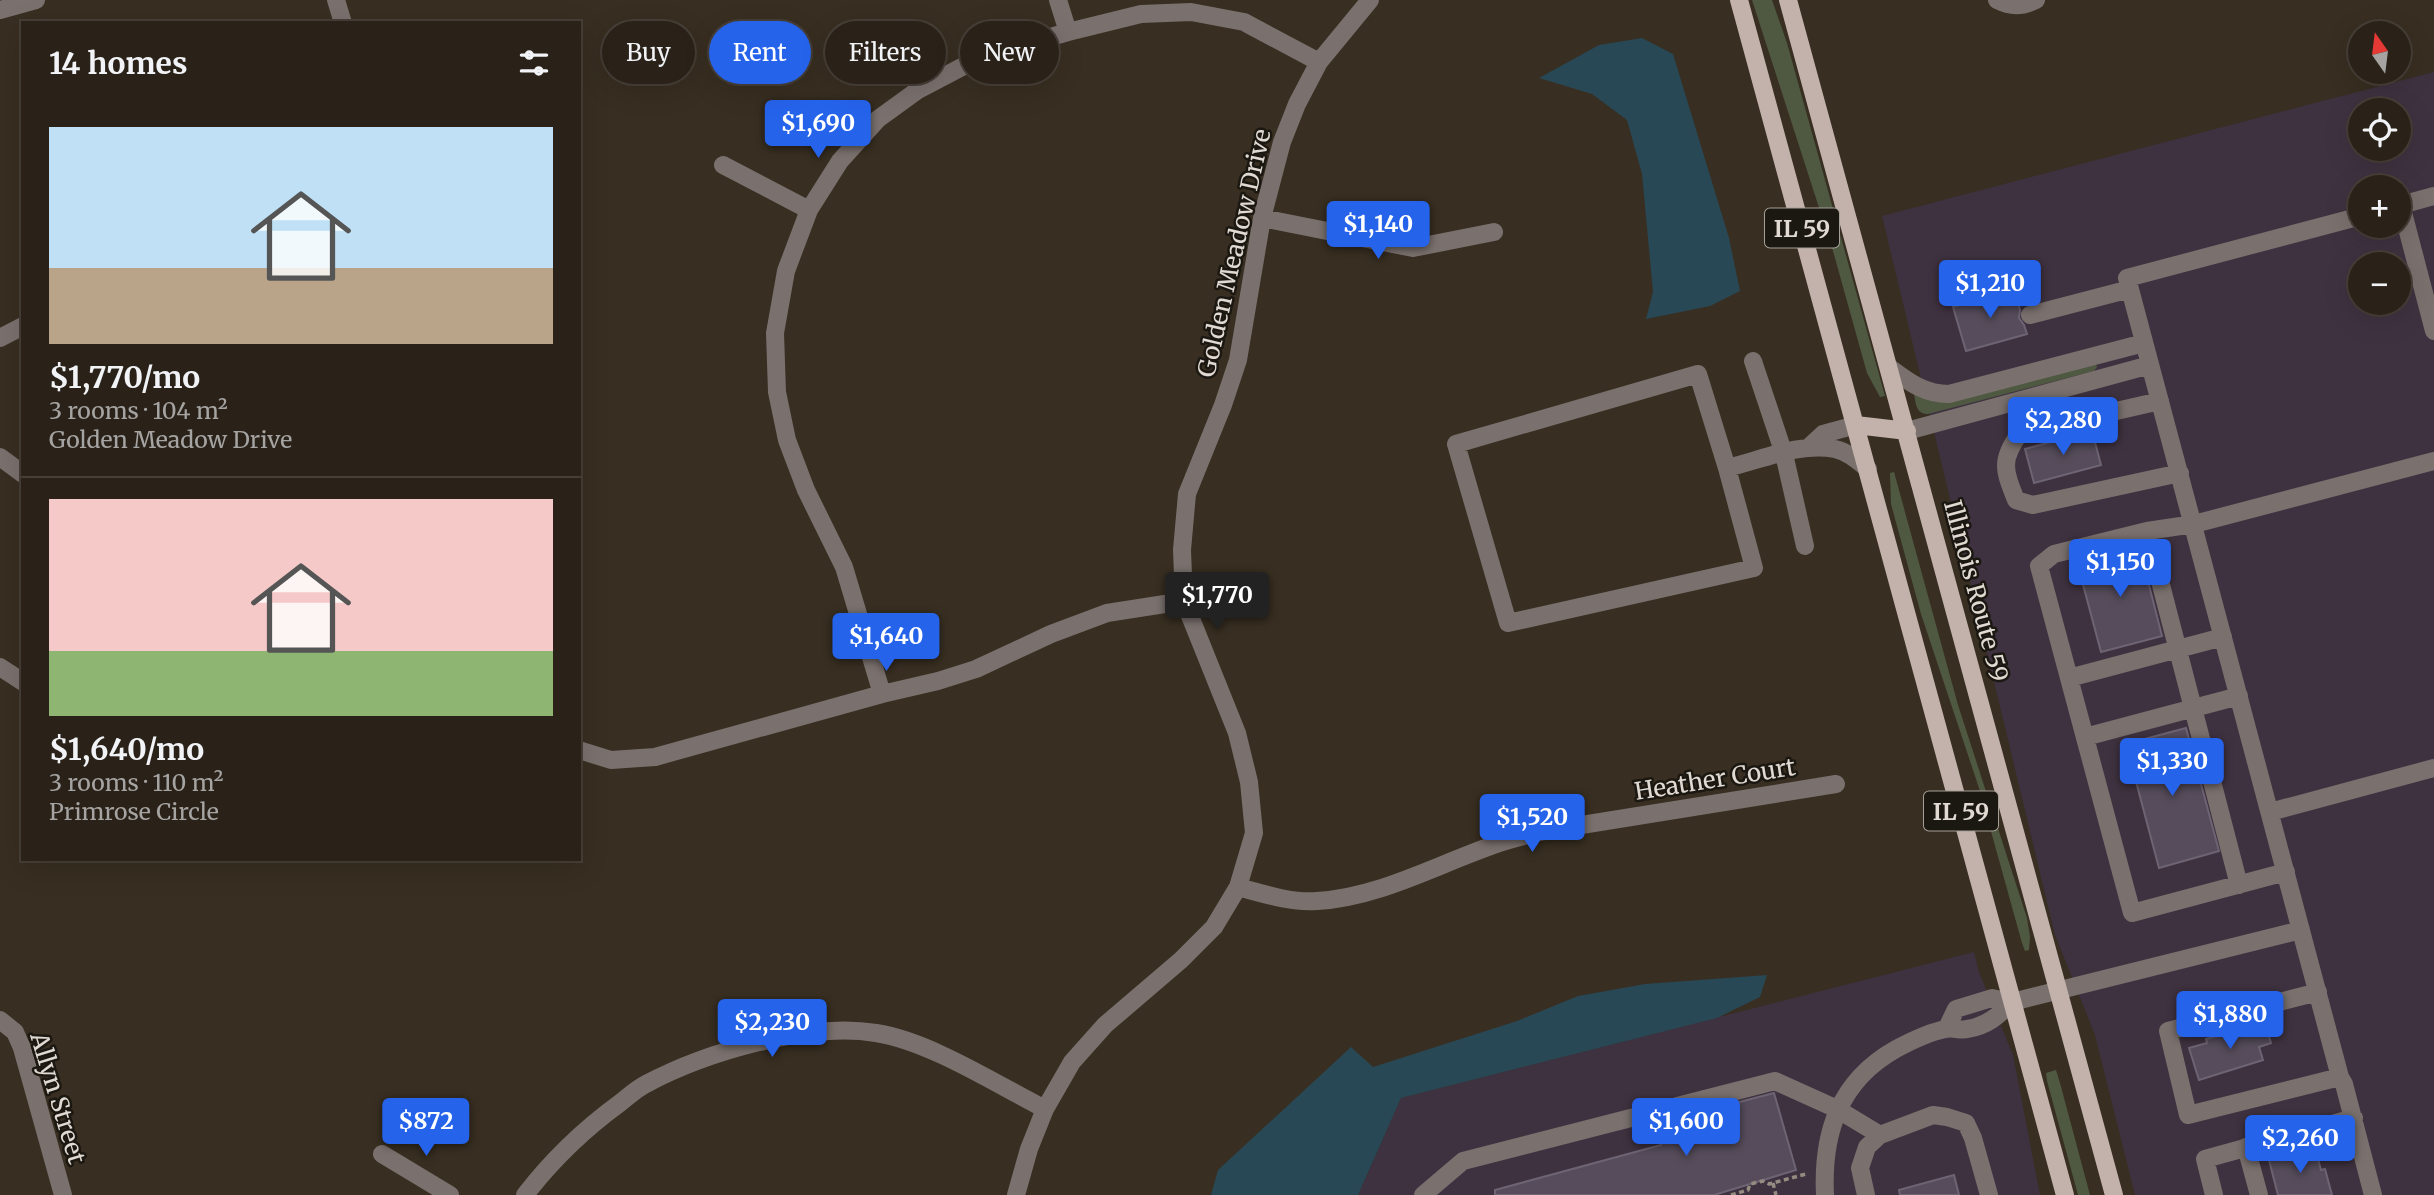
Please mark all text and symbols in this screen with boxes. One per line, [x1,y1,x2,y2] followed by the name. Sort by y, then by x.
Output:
[602,21,695,84] chip: Buy
[709,21,811,84] chip: Rent
[825,21,946,84] chip: Filters
[960,21,1059,84] chip: New
[2348,21,2412,84] north arrow
[2348,21,2411,315] map controls
[49,44,187,82] text: 14 homes
[515,44,553,82] icon: filters
[2348,98,2411,161] button: locate
[761,100,875,160] pin: $1,690
[781,108,855,137] text: $1,690
[1190,126,1278,380] street label: Golden Meadow Drive
[238,173,364,299] icon: home
[2348,175,2411,238] button: +
[1321,202,1435,261] pin: $1,140
[1765,208,1839,247] road number: IL 59
[1343,209,1413,238] text: $1,140
[2348,252,2411,315] button: −
[1933,260,2047,320] pin: $1,210
[1955,268,2025,297] text: $1,210
[49,358,200,396] text: $1,770/mo
[49,396,228,425] text: 3 rooms · 104 m²
[2006,398,2120,457] pin: $2,280
[2024,405,2102,434] text: $2,280
[49,425,292,454] text: Golden Meadow Drive
[1937,497,2015,685] street label: Illinois Route 59
[2063,540,2177,599] pin: $1,150
[238,545,364,671] icon: home
[2085,547,2155,576] text: $1,150
[1160,572,1274,632] pin: $1,770
[1181,580,1253,609] text: $1,770
[829,614,943,673] pin: $1,640
[848,621,924,650] text: $1,640
[49,730,204,768] text: $1,640/mo
[2115,738,2229,798] pin: $1,330
[2136,746,2208,775] text: $1,330
[1632,751,1798,807] street label: Heather Court
[49,768,223,797] text: 3 rooms · 110 m²
[1924,792,1998,831] road number: IL 59
[1475,794,1589,854] pin: $1,520
[49,797,219,826] text: Primrose Circle
[1496,802,1568,831] text: $1,520
[2173,992,2287,1051] pin: $1,880
[2192,999,2268,1028] text: $1,880
[715,1000,829,1059] pin: $2,230
[734,1007,810,1036] text: $2,230
[23,1027,93,1168] street label: Allyn Street
[385,1098,467,1158] pin: $872
[1629,1098,1743,1158] pin: $1,600
[398,1106,454,1135] text: $872
[1648,1106,1724,1135] text: $1,600
[2243,1116,2357,1175] pin: $2,260
[2261,1123,2339,1152] text: $2,260

